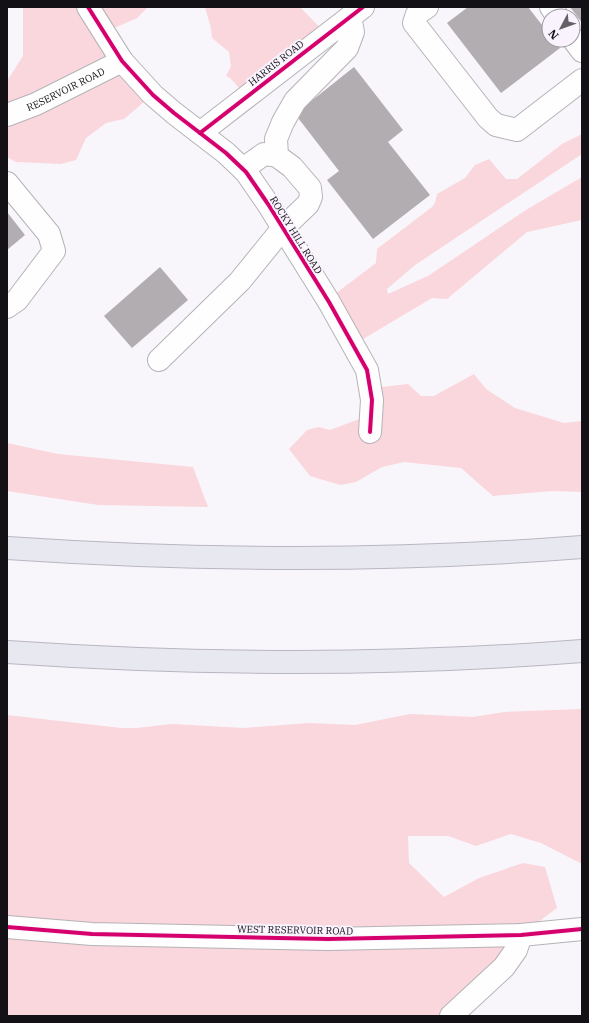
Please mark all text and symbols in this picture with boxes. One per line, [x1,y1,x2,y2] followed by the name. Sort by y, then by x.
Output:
[541,8,581,48] north arrow
[545,26,562,42] text: N
[245,37,307,89] street label: HARRIS ROAD
[25,64,107,114] street label: RESERVOIR ROAD
[267,194,325,276] street label: ROCKY HILL ROAD
[237,922,353,938] street label: WEST RESERVOIR ROAD

